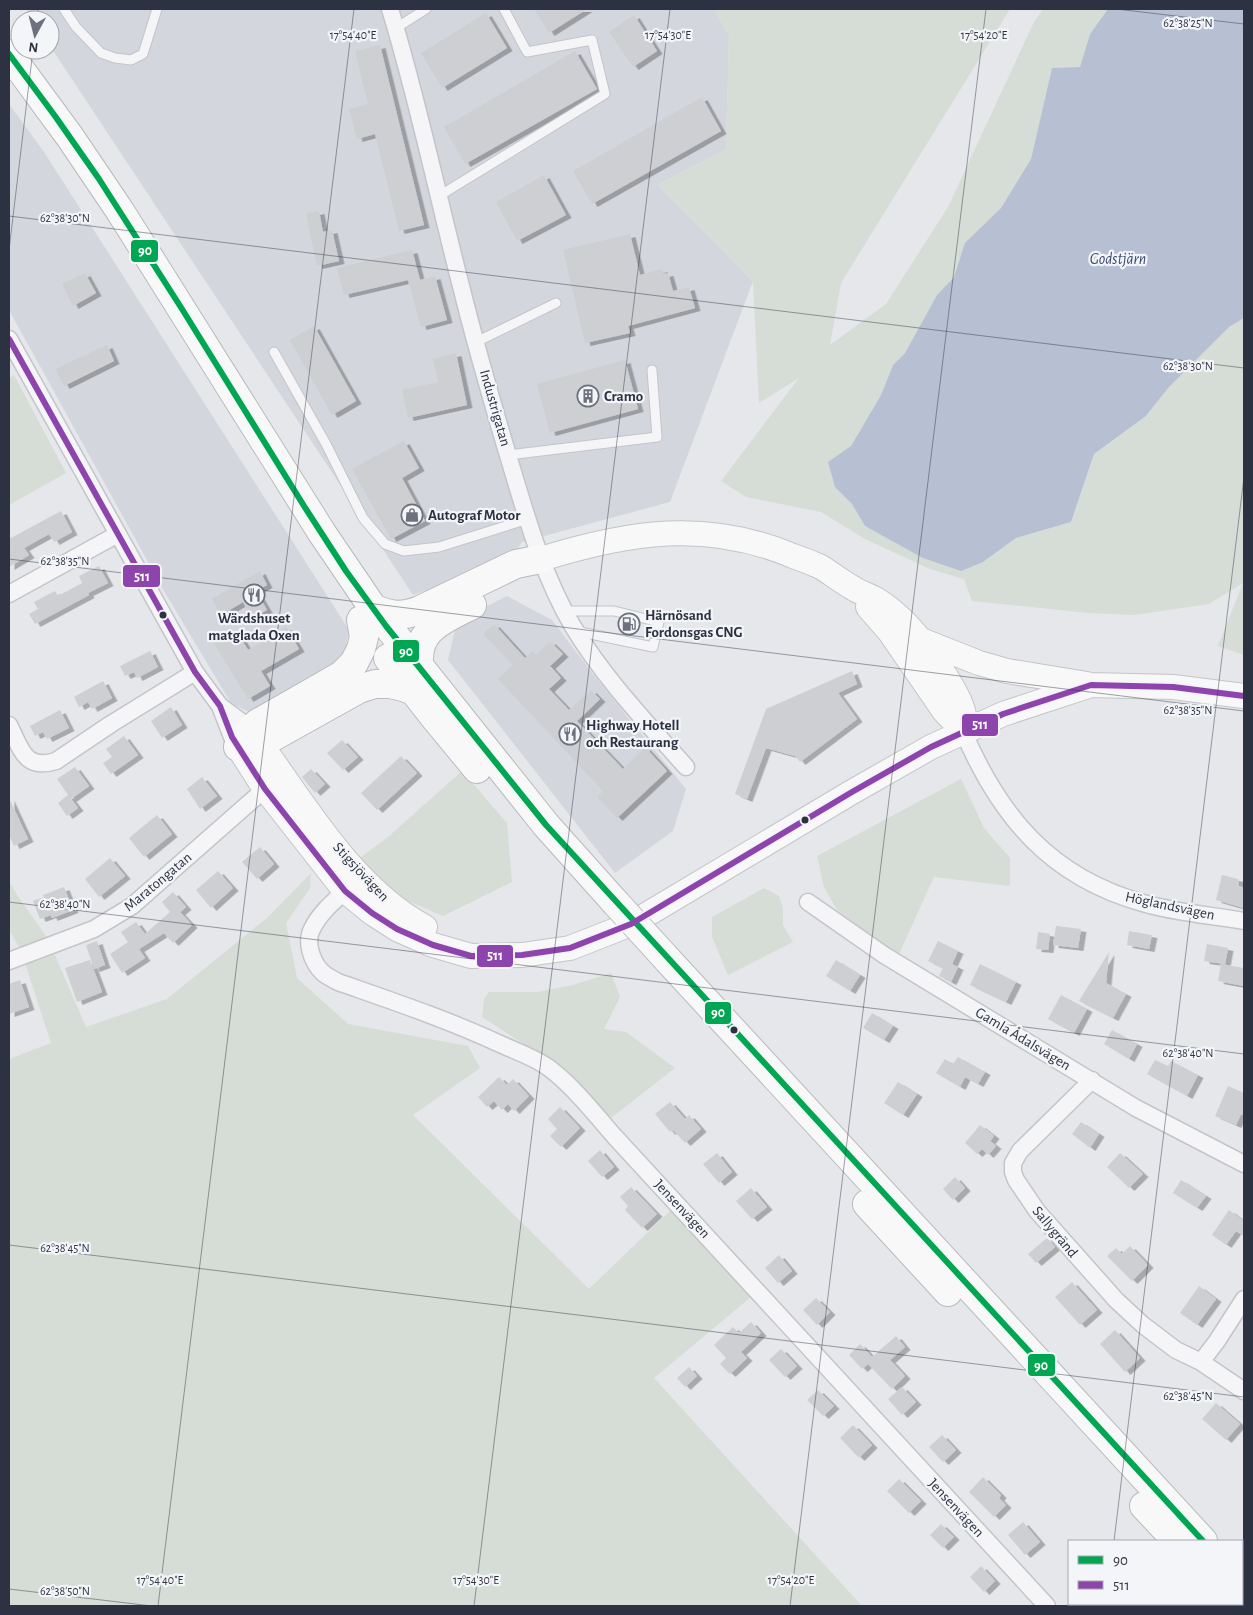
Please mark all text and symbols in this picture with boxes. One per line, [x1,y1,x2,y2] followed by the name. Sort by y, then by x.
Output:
[10,10,60,60] north arrow
[1163,17,1213,29] text: 62°38'25"N
[330,29,377,41] text: 17°54'40"E
[645,29,691,41] text: 17°54'30"E
[961,29,1007,41] text: 17°54'20"E
[28,39,39,54] text: N
[40,212,90,224] text: 62°38'30"N
[130,239,159,263] line badge: 90
[138,244,152,258] text: 90
[1090,251,1146,268] water label: Godstjärn
[1163,360,1213,372] text: 62°38'30"N
[477,368,513,448] street label: Industrigatan
[576,384,600,408] building icon: Cramo
[604,389,643,404] place label: Cramo
[400,503,424,527] shop icon: Autograf Motor
[428,508,521,523] place label: Autograf Motor
[41,555,89,567] text: 62°38'35"N
[122,564,161,588] line badge: 511
[134,570,150,584] text: 511
[242,583,266,607] restaurant icon: Wärdshuset matglada Oxen
[645,608,743,640] place label: Härnösand Fordonsgas CNG
[158,610,168,620] unlabelled marker
[208,611,300,643] place label: Wärdshuset matglada Oxen
[617,612,641,636] fuel station icon: Härnösand Fordonsgas CNG
[392,639,420,663] line badge: 90
[399,645,413,659] text: 90
[1164,704,1212,716] text: 62°38'35"N
[961,713,999,737] line badge: 511
[586,718,679,750] place label: Highway Hotell och Restaurang
[972,718,988,732] text: 511
[558,722,582,746] restaurant icon: Highway Hotell och Restaurang
[800,815,810,825] unlabelled marker
[330,840,392,904] street label: Stigsjövägen
[121,850,195,914] street label: Maratongatan
[1124,889,1216,923] street label: Höglandsvägen
[40,898,90,910] text: 62°38'40"N
[476,944,514,968] line badge: 511
[487,949,503,963] text: 511
[704,1001,732,1025] line badge: 90
[973,1004,1074,1073] street label: Gamla Ådalsvägen
[711,1006,725,1020] text: 90
[729,1025,739,1035] unlabelled marker
[1163,1047,1213,1059] text: 62°38'40"N
[651,1177,713,1241] street label: Jensenvägen
[1029,1204,1081,1261] street label: Sallygränd
[40,1242,90,1254] text: 62°38'45"N
[1027,1353,1056,1377] line badge: 90
[1034,1359,1048,1373] text: 90
[1163,1390,1213,1402] text: 62°38'45"N
[925,1476,987,1540] street label: Jensenvägen
[1068,1540,1243,1605] legend
[1113,1553,1128,1568] text: 90
[137,1574,184,1586] text: 17°54'40"E
[453,1574,499,1586] text: 17°54'30"E
[768,1574,814,1586] text: 17°54'20"E
[1113,1578,1130,1593] text: 511
[40,1585,90,1597] text: 62°38'50"N

